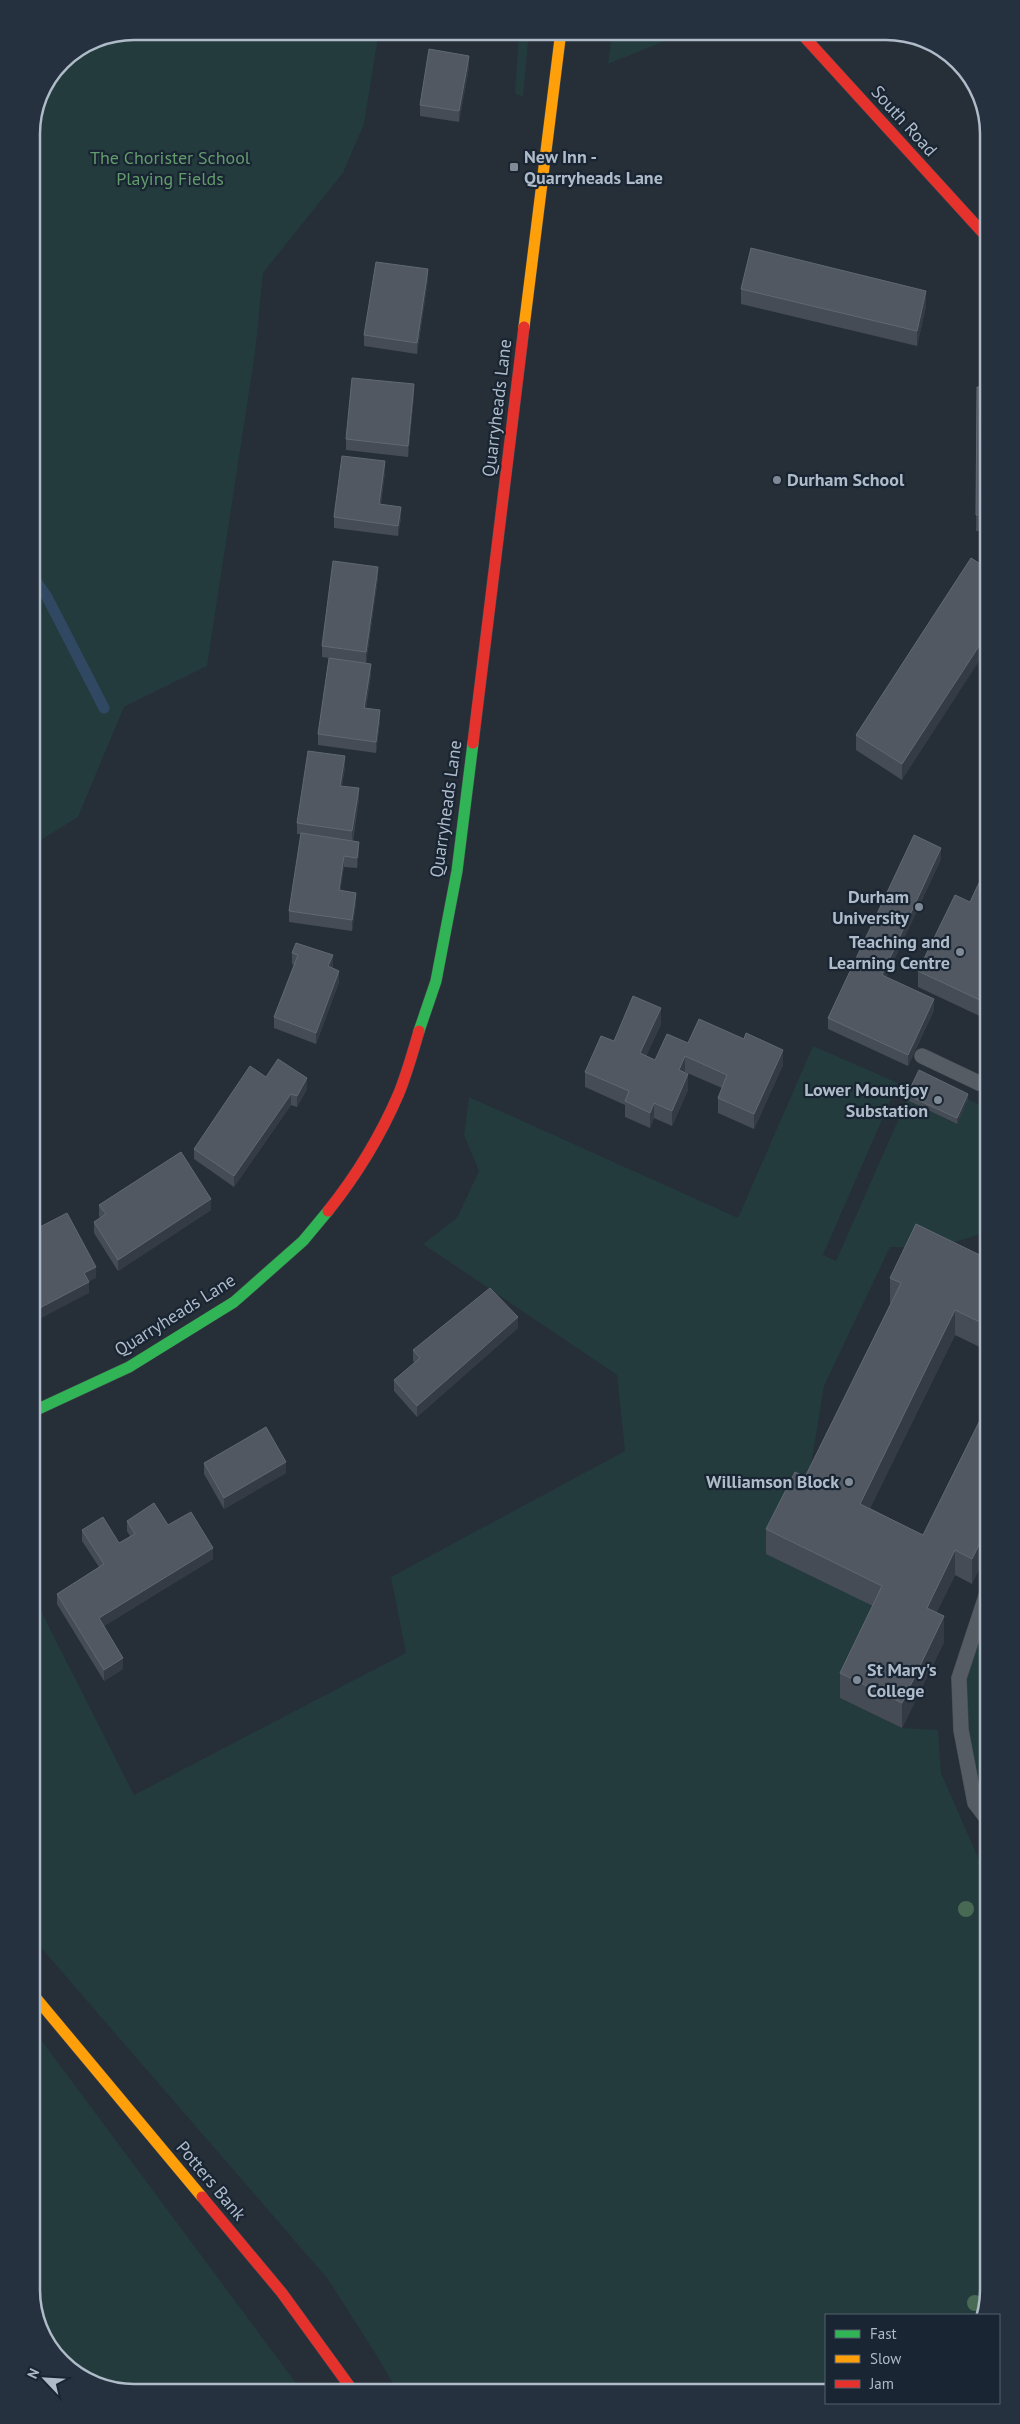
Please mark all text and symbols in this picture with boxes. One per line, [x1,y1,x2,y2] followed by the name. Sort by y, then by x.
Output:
[866,80,942,161] street label: South Road
[524,145,663,189] place label: New Inn - Quarryheads Lane
[90,146,251,190] park label: The Chorister School Playing Fields
[508,161,520,173] marker: New Inn - Quarryheads Lane
[477,338,516,478] street label: Quarryheads Lane
[787,468,905,491] place label: Durham School
[771,474,783,486] marker: Durham School
[424,739,467,879] street label: Quarryheads Lane
[832,885,909,929] place label: Durham University
[913,901,925,913] marker: Durham University
[828,930,950,974] place label: Teaching and Learning Centre
[954,946,966,958] marker: Teaching and Learning Centre
[804,1078,928,1122] place label: Lower Mountjoy Substation
[932,1094,944,1106] marker: Lower Mountjoy Substation
[110,1268,240,1361] street label: Quarryheads Lane
[706,1470,839,1493] place label: Williamson Block
[843,1476,855,1488] marker: Williamson Block
[867,1658,937,1702] place label: St Mary's College
[851,1674,863,1686] marker: St Mary's College
[172,2136,251,2225] street label: Potters Bank
[825,2314,1000,2404] legend
[870,2324,897,2343] text: Fast
[870,2349,901,2368] text: Slow
[20,2354,70,2404] north arrow
[23,2366,43,2381] text: N
[869,2374,894,2393] text: Jam

